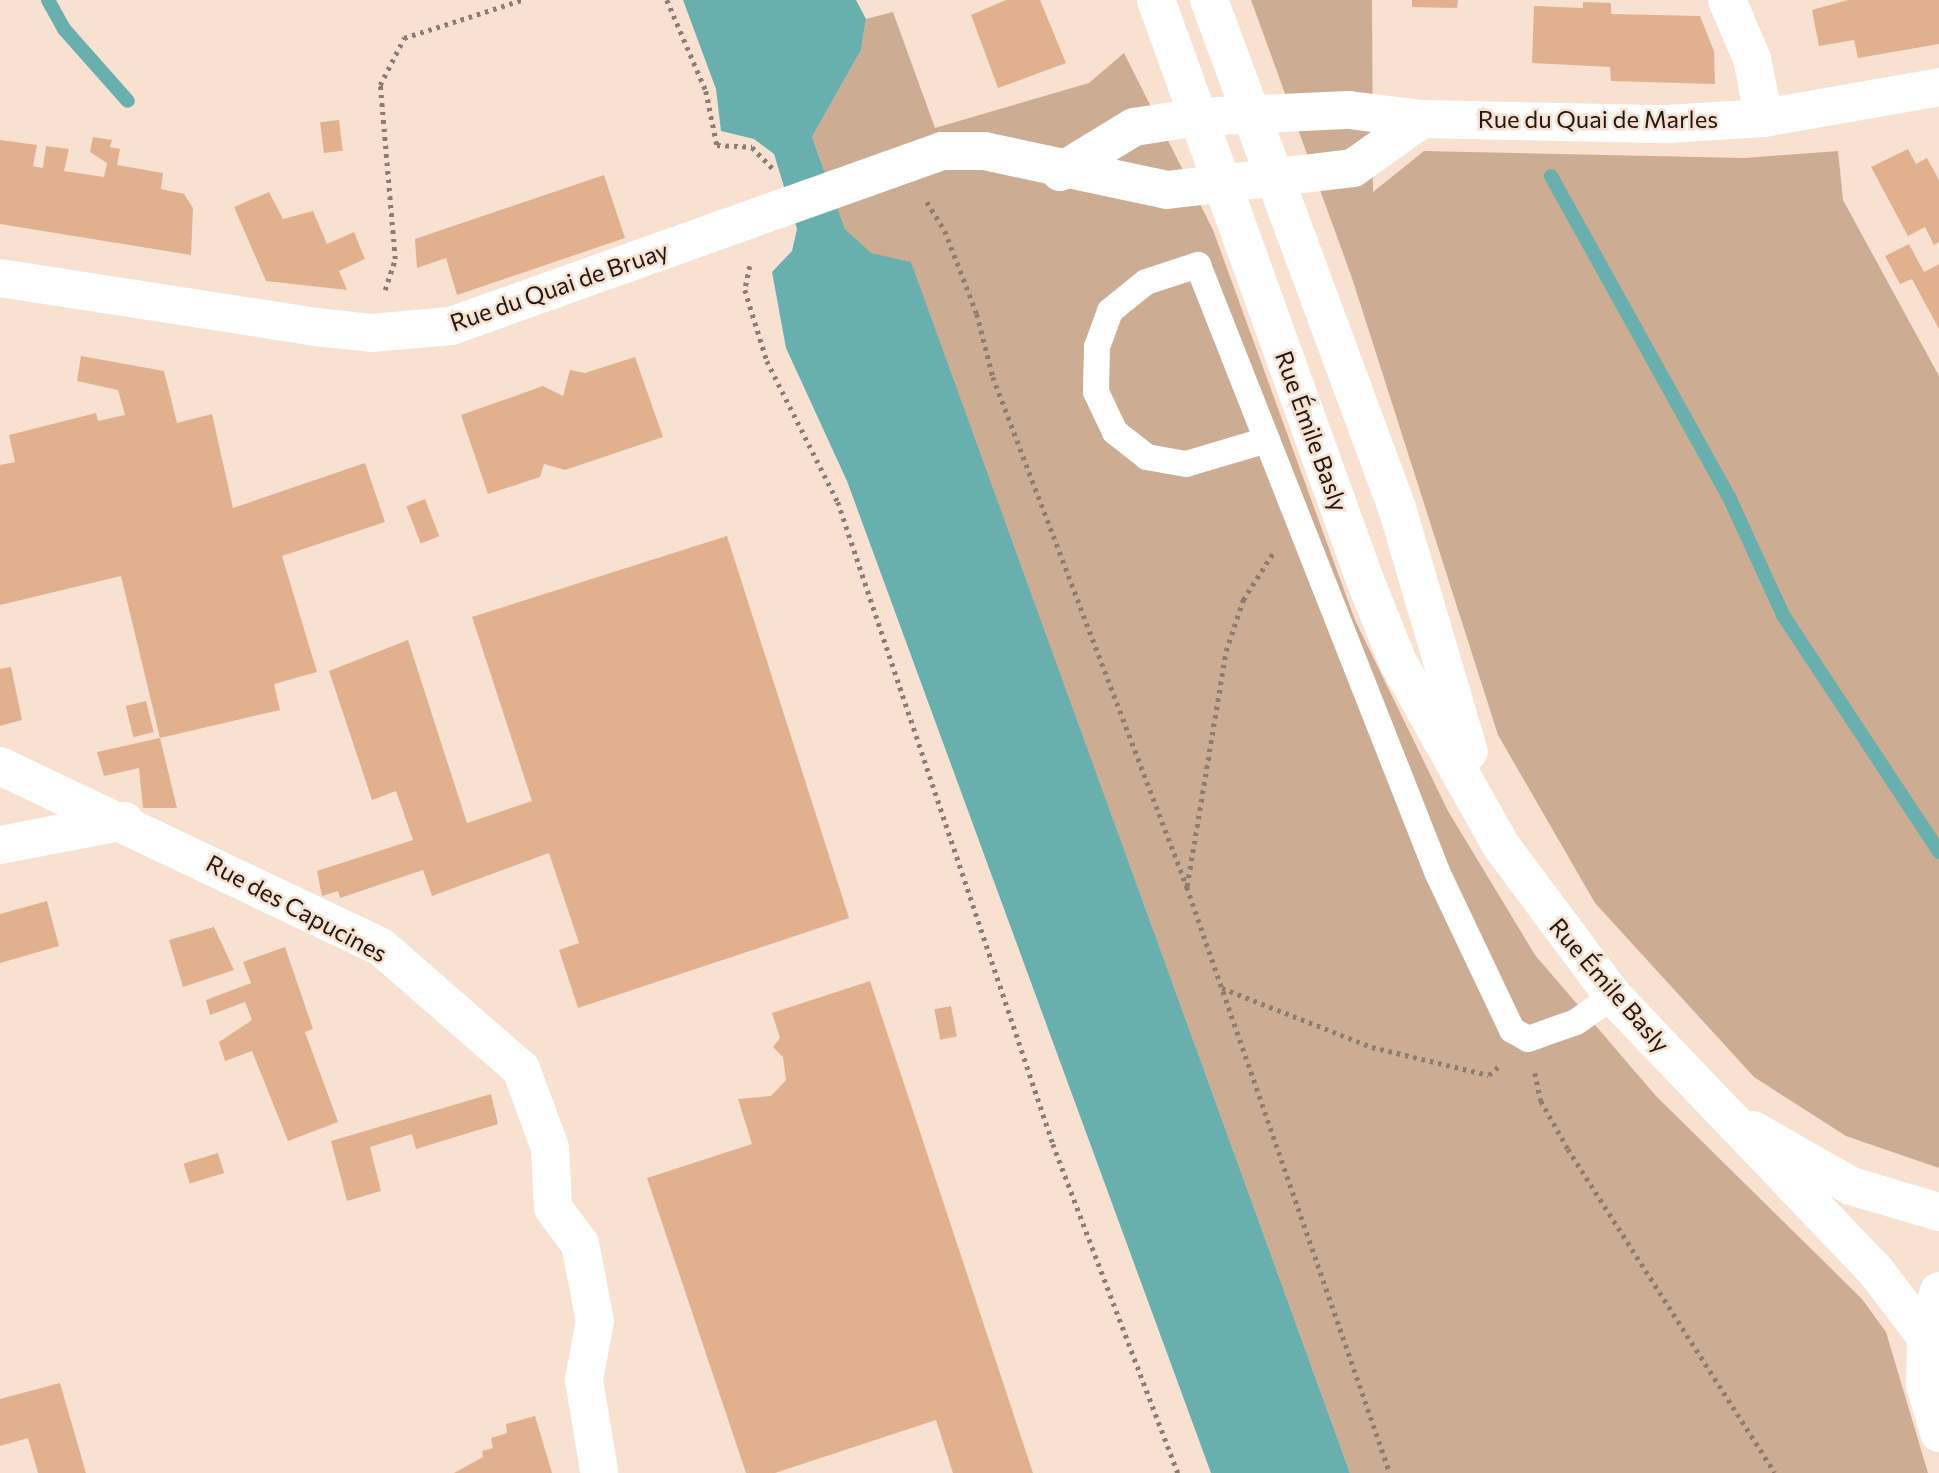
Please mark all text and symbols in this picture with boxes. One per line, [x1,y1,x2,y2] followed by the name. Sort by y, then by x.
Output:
[1478,105,1718,133] street label: Rue du Quai de Marles
[446,235,672,337] street label: Rue du Quai de Bruay
[1270,347,1354,515] street label: Rue Émile Basly
[202,848,392,968] street label: Rue des Capucines
[1544,912,1676,1058] street label: Rue Émile Basly

